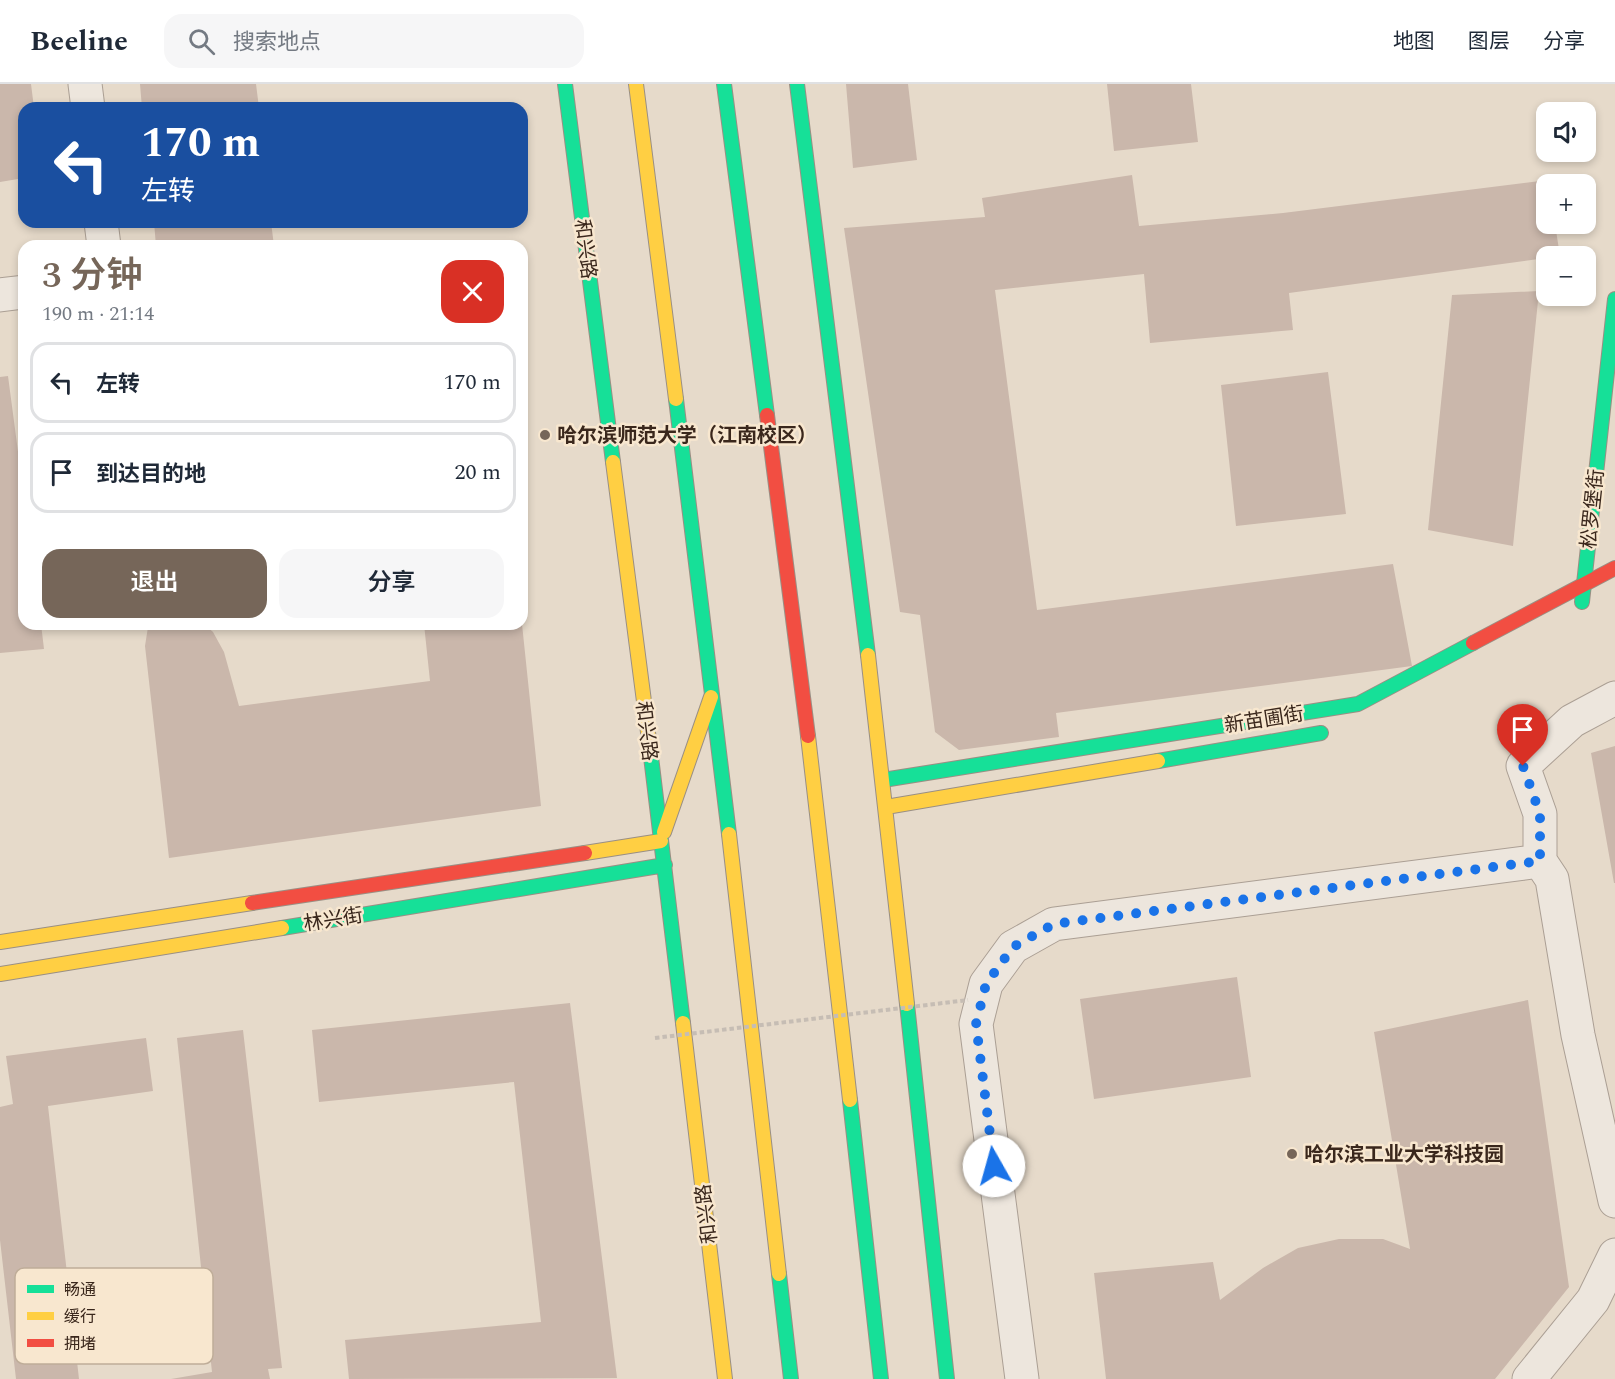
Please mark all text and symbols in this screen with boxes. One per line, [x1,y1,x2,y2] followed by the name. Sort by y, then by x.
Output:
[164,14,584,68] search box
[30,20,128,63] text: Beeline
[185,25,218,58] icon: search
[233,26,321,59] text: 搜索地点
[1393,26,1435,58] text: 地图
[1468,26,1510,58] text: 图层
[1543,26,1585,58] text: 分享
[1536,102,1596,306] map controls
[1536,102,1596,162] button: sound
[141,112,260,175] text: 170 m
[42,126,120,204] icon: left
[141,171,195,213] text: 左转
[1536,174,1596,234] button: +
[566,218,604,281] street label: 和兴路
[1536,246,1596,306] button: −
[42,249,142,304] text: 3 分钟
[441,260,504,323] button: close
[42,299,154,329] text: 190 m · 21:14
[45,366,78,399] icon: left
[444,366,501,399] text: 170 m
[96,368,140,401] text: 左转
[557,421,817,451] place label: 哈尔滨师范大学（江南校区）
[538,428,552,442] marker: 哈尔滨师范大学（江南校区）
[45,456,78,489] icon: arrive
[455,456,501,489] text: 20 m
[96,458,206,491] text: 到达目的地
[1574,468,1612,550] street label: 松罗堡街
[42,549,267,618] button: 退出
[279,549,504,618] button: 分享
[1222,699,1306,741] street label: 新苗圃街
[627,700,665,763] street label: 和兴路
[1497,704,1548,766] pin
[1506,713,1539,746] icon: arrive
[301,900,365,939] street label: 林兴街
[962,1134,1026,1198] position arrow
[1304,1140,1504,1170] place label: 哈尔滨工业大学科技园
[1285,1147,1299,1161] marker: 哈尔滨工业大学科技园
[688,1182,726,1245] street label: 和兴路
[15,1268,213,1364] legend
[64,1278,96,1302] text: 畅通
[64,1305,96,1329] text: 缓行
[64,1332,96,1356] text: 拥堵

